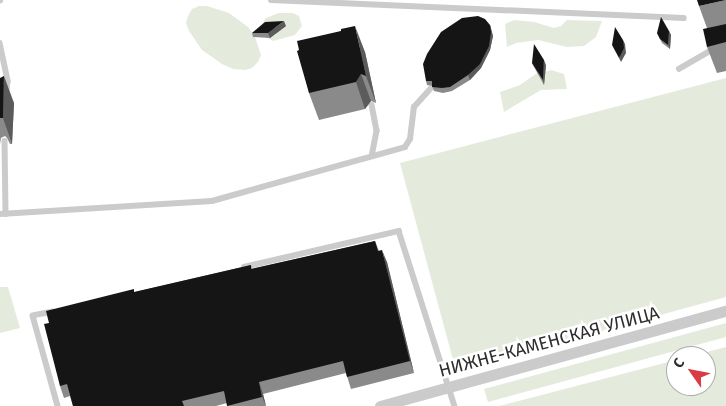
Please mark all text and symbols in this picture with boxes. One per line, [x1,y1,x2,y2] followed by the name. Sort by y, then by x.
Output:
[436,302,662,382] street label: НИЖНЕ-КАМЕНСКАЯ УЛИЦА
[666,346,716,396] north arrow
[670,355,688,371] text: С

